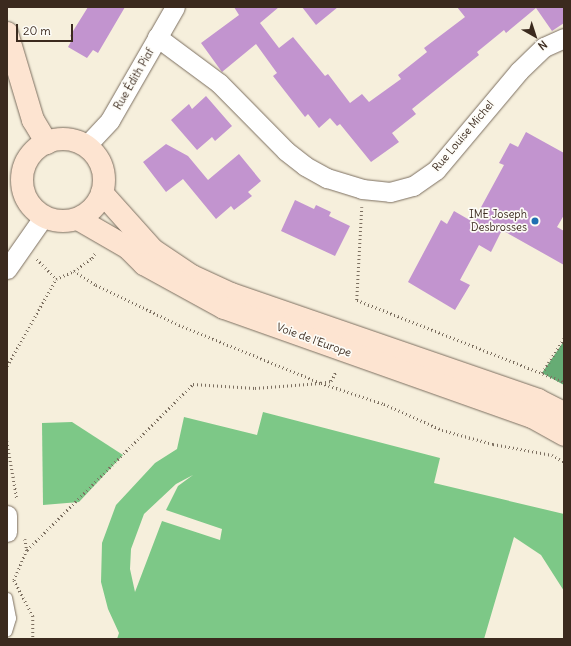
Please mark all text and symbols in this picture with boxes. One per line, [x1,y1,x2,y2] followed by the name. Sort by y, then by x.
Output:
[18,16,75,42] scale bar
[515,16,555,56] north arrow
[23,23,51,38] text: 20 m
[535,37,550,53] text: N
[111,46,157,112] street label: Rue Édith Piaf
[430,98,496,174] street label: Rue Louise Michel
[469,208,527,234] place label: IME Joseph Desbrosses
[530,216,540,226] marker: IME Joseph Desbrosses
[275,320,353,360] street label: Voie de l'Europe

